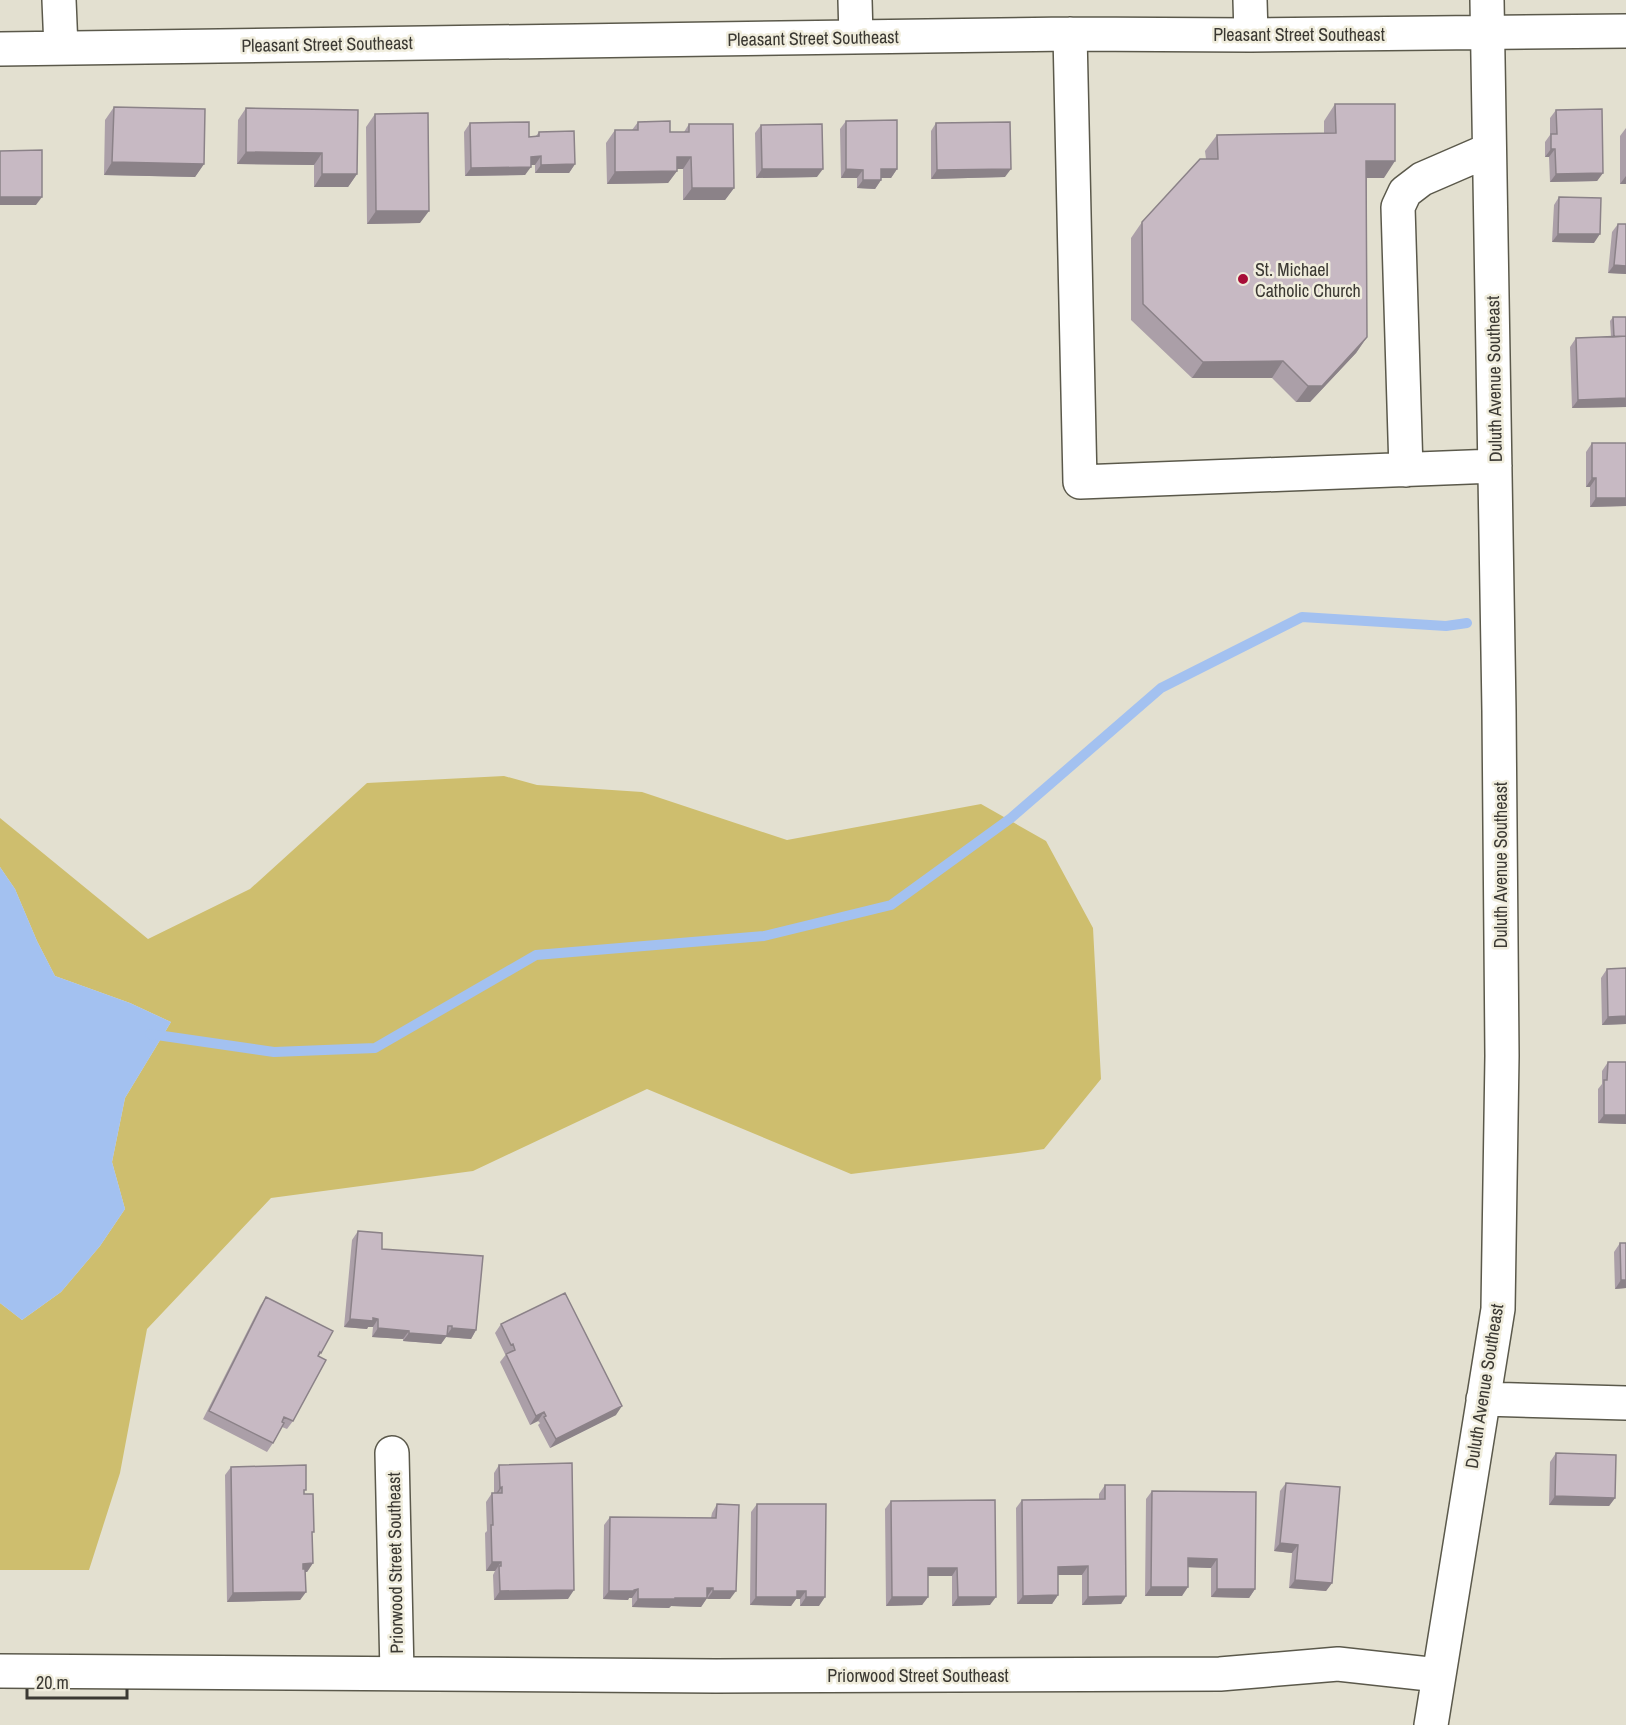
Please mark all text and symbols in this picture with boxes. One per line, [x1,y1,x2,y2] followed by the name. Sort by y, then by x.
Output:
[1213,22,1385,47] street label: Pleasant Street Southeast
[727,24,899,52] street label: Pleasant Street Southeast
[241,30,413,58] street label: Pleasant Street Southeast
[1255,257,1361,303] place label: St. Michael Catholic Church
[1236,272,1250,286] marker: St. Michael Catholic Church
[1480,296,1508,462] street label: Duluth Avenue Southeast
[1488,782,1513,948] street label: Duluth Avenue Southeast
[1459,1302,1509,1470] street label: Duluth Avenue Southeast
[381,1472,409,1654] street label: Priorwood Street Southeast
[27,1662,128,1700] scale bar
[827,1663,1009,1688] street label: Priorwood Street Southeast
[36,1670,69,1695] text: 20 m

